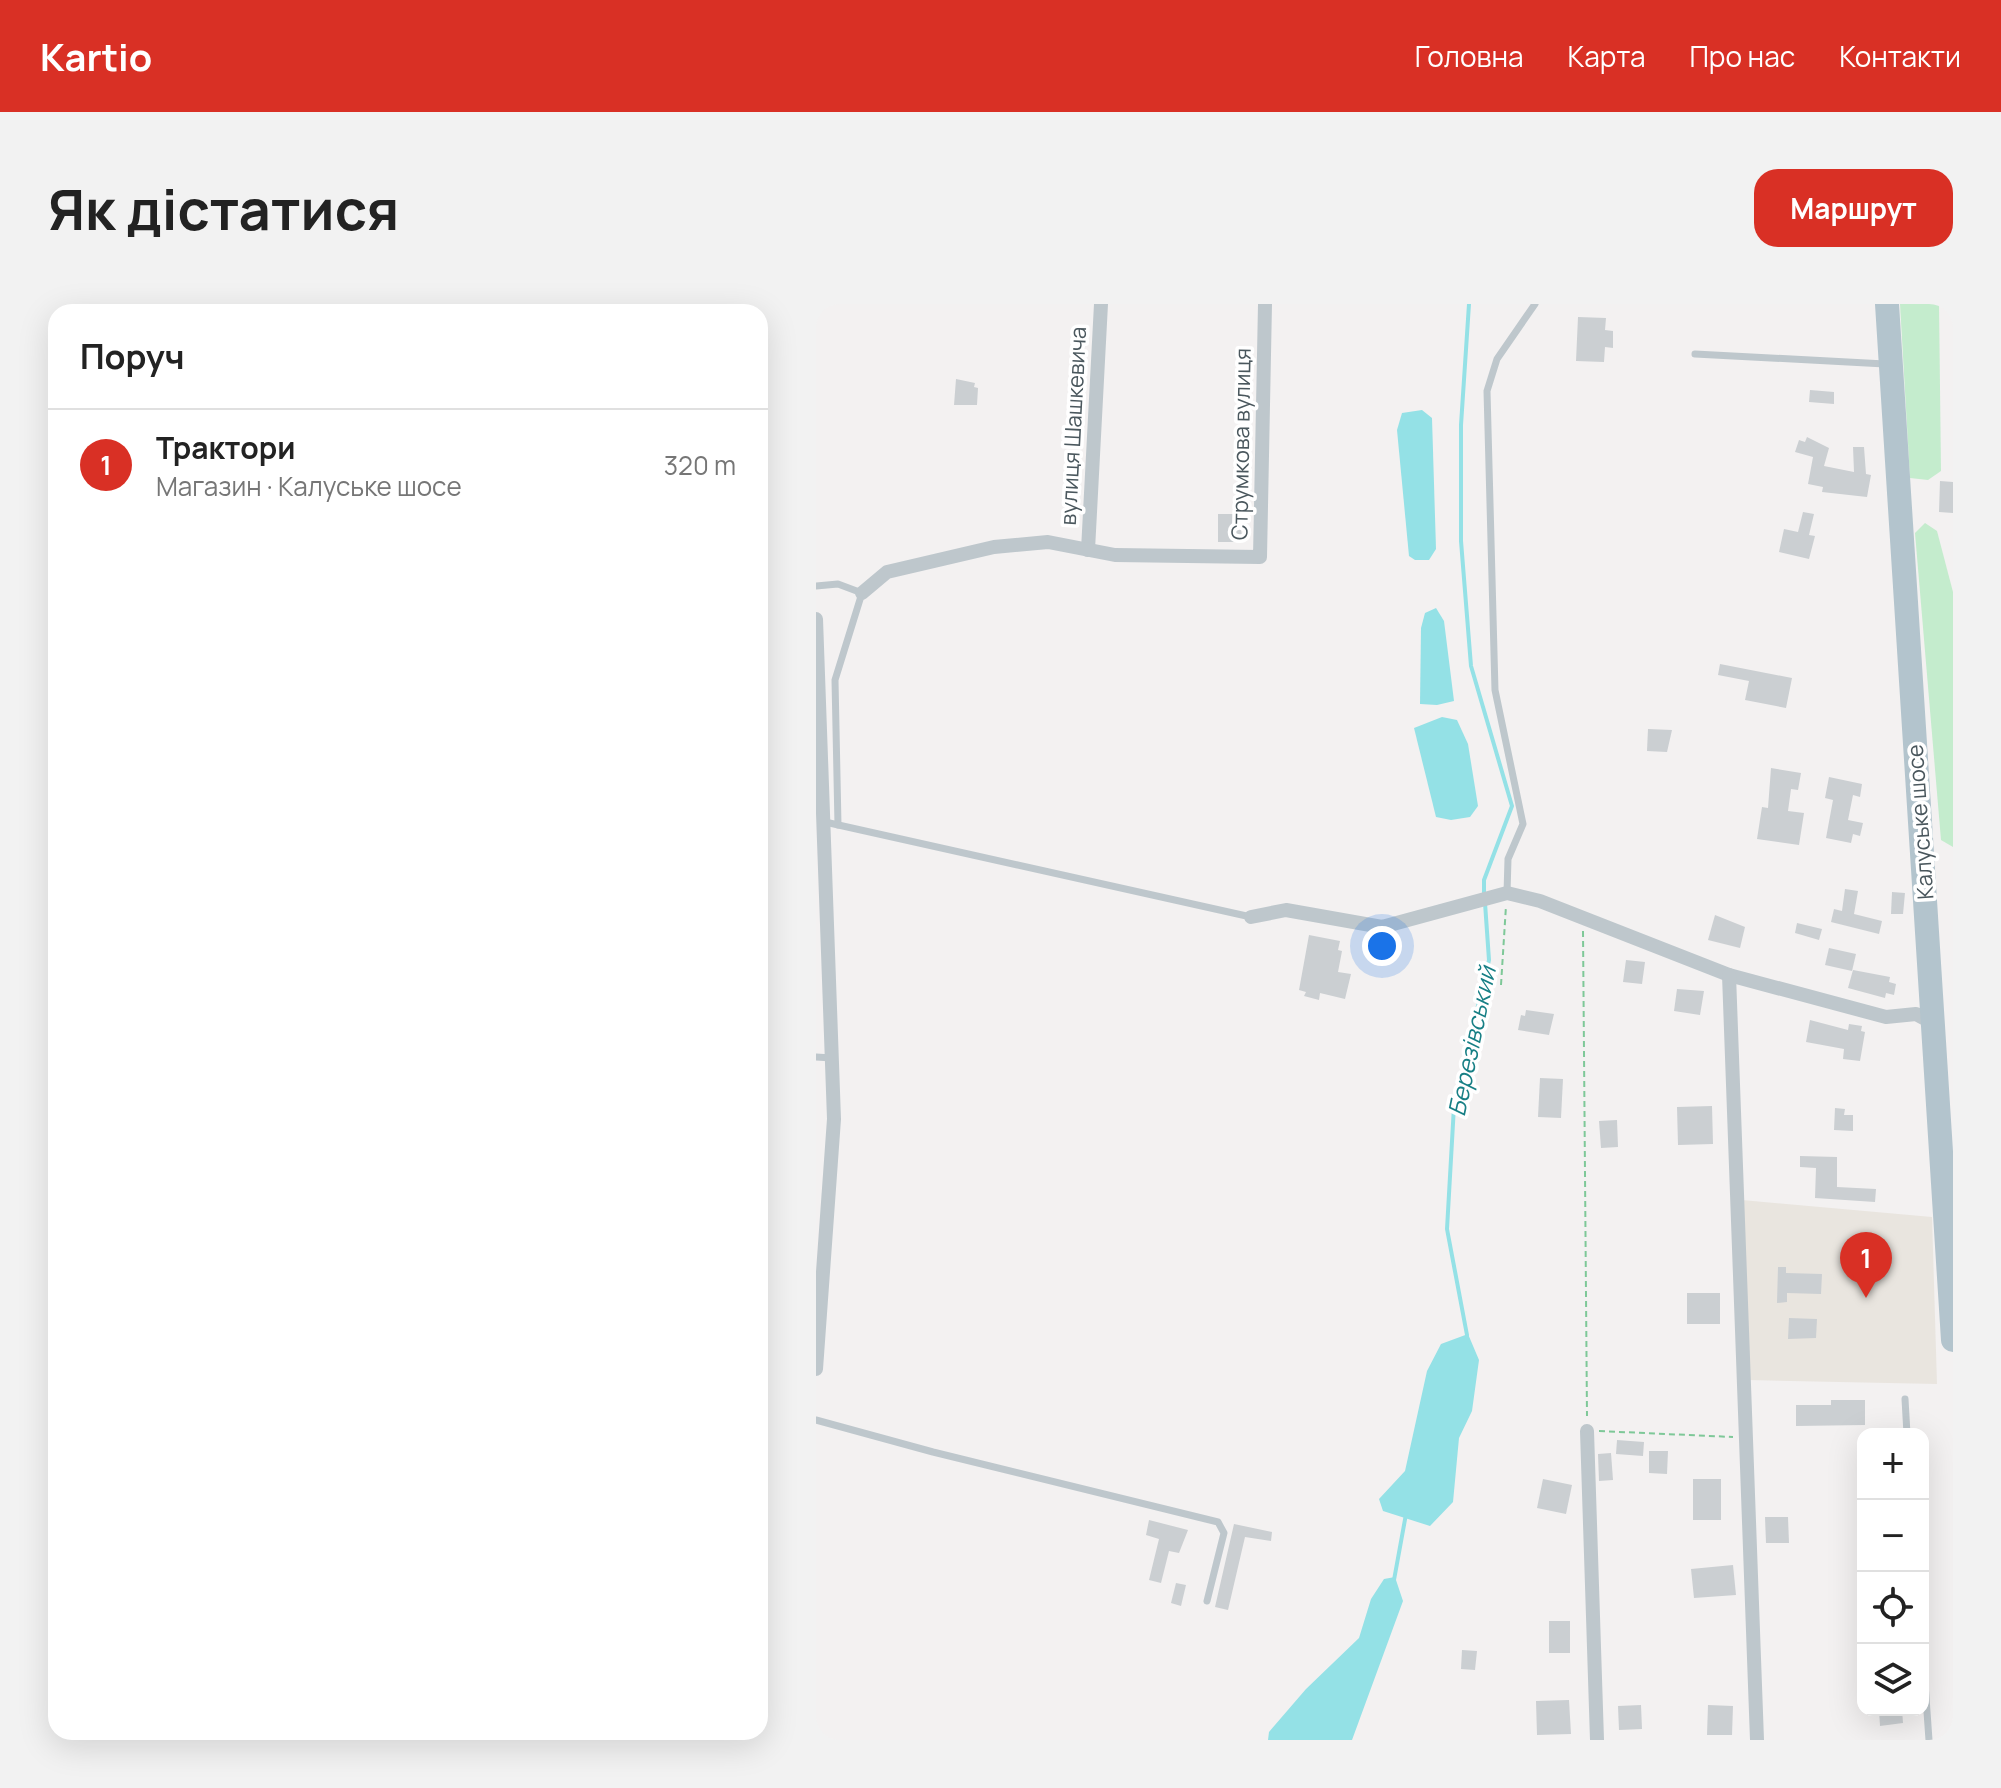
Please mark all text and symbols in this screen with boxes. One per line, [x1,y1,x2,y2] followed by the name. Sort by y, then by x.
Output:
[40,30,152,82] text: Kartio
[1415,37,1524,75] text: Головна
[1568,37,1646,75] text: Карта
[1690,37,1795,75] text: Про нас
[1839,37,1961,75] text: Контакти
[1754,169,1953,247] button: Маршрут
[48,170,399,247] text: Як дістатися
[1053,326,1093,526] street label: вулиця Шашкевича
[80,333,184,379] text: Поруч
[1224,348,1258,540] street label: Струмкова вулиця
[156,427,296,468] text: Трактори
[100,447,112,483] text: 1
[664,447,736,483] text: 320 m
[156,468,462,504] text: Магазин · Калуське шосе
[1900,743,1940,901] street label: Калуське шосе
[1362,926,1402,966] your location
[1439,961,1503,1119] water label: Березівський
[1840,1232,1892,1298] pin: 1
[1857,1428,1929,1716] map controls
[1857,1428,1929,1500] button: +
[1857,1500,1929,1572] button: −
[1857,1572,1929,1644] button: locate
[1857,1644,1929,1716] button: layers

